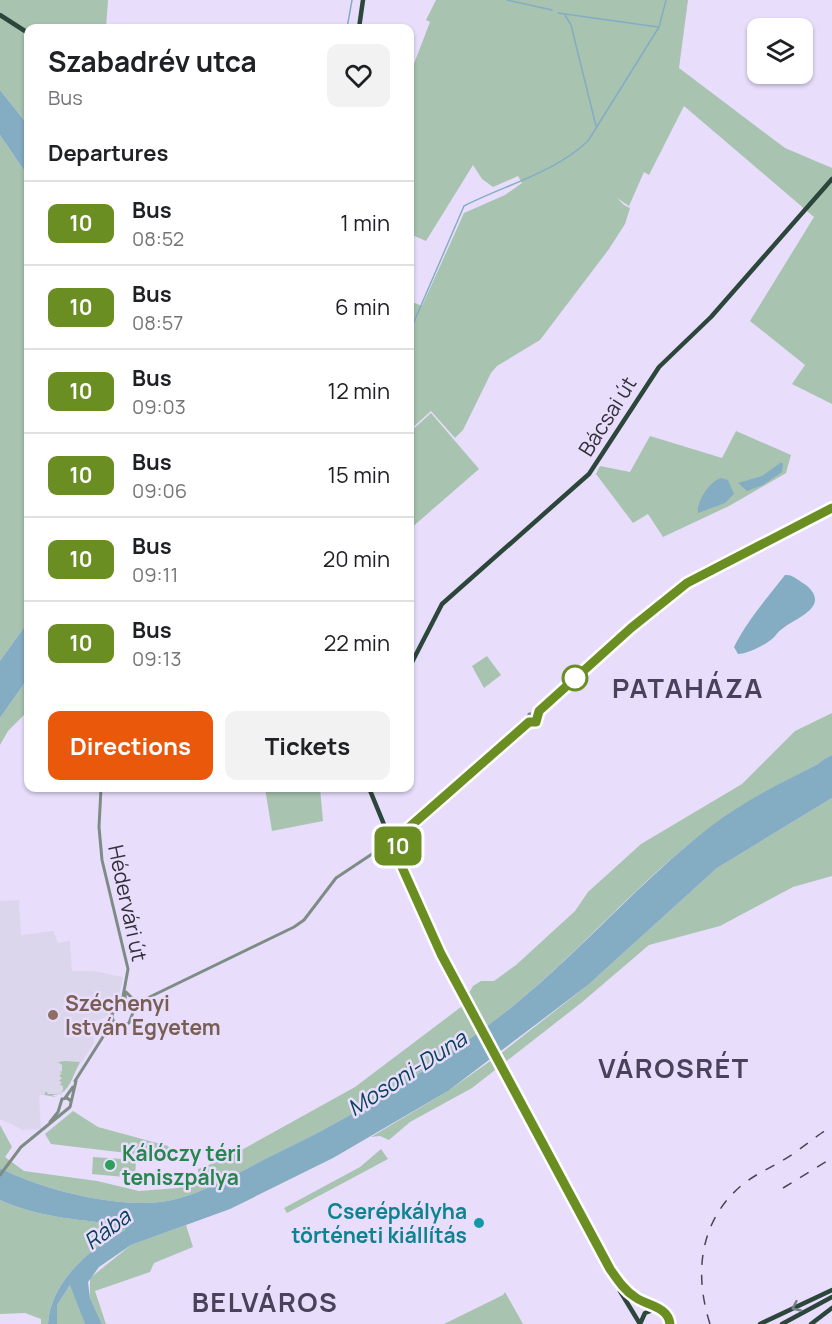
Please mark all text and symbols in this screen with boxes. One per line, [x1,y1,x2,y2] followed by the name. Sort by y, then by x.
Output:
[747,18,813,84] map controls
[747,18,813,84] button: layers
[48,42,257,80] text: Szabadrév utca
[327,44,390,107] button: heart
[48,84,83,111] text: Bus
[48,138,168,168] text: Departures
[132,195,172,225] text: Bus
[340,208,390,238] text: 1 min
[69,209,93,237] text: 10
[132,225,184,252] text: 08:52
[132,279,172,309] text: Bus
[335,292,390,322] text: 6 min
[69,293,93,321] text: 10
[132,309,183,336] text: 08:57
[132,363,172,393] text: Bus
[572,371,642,461] street label: Bácsai út
[328,376,390,406] text: 12 min
[69,377,93,405] text: 10
[132,393,186,420] text: 09:03
[132,447,172,477] text: Bus
[327,460,390,490] text: 15 min
[69,461,93,489] text: 10
[132,477,187,504] text: 09:06
[132,531,172,561] text: Bus
[323,544,390,574] text: 20 min
[69,545,93,573] text: 10
[132,561,178,588] text: 09:11
[132,615,172,645] text: Bus
[324,628,390,658] text: 22 min
[69,629,93,657] text: 10
[132,645,181,672] text: 09:13
[562,665,588,691] unlabelled marker
[612,669,764,706] district label: PATAHÁZA
[48,711,213,780] button: Directions
[225,711,390,780] button: Tickets
[371,826,425,866] line badge: 10
[386,832,410,860] text: 10
[102,842,154,964] street label: Hédervári út
[65,989,221,1041] place label: Széchenyi István Egyetem
[46,1008,60,1022] marker: Széchenyi István Egyetem
[342,1022,474,1123] water label: Mosoni-Duna
[598,1049,750,1086] district label: VÁROSRÉT
[122,1139,242,1191] place label: Kálóczy téri teniszpálya
[103,1158,117,1172] marker: Kálóczy téri teniszpálya
[291,1197,467,1249] place label: Cserépkályha történeti kiállítás
[77,1201,138,1256] water label: Rába
[472,1216,486,1230] marker: Cserépkályha történeti kiállítás
[192,1283,338,1320] district label: BELVÁROS
[792,1300,803,1311] one-way arrow

